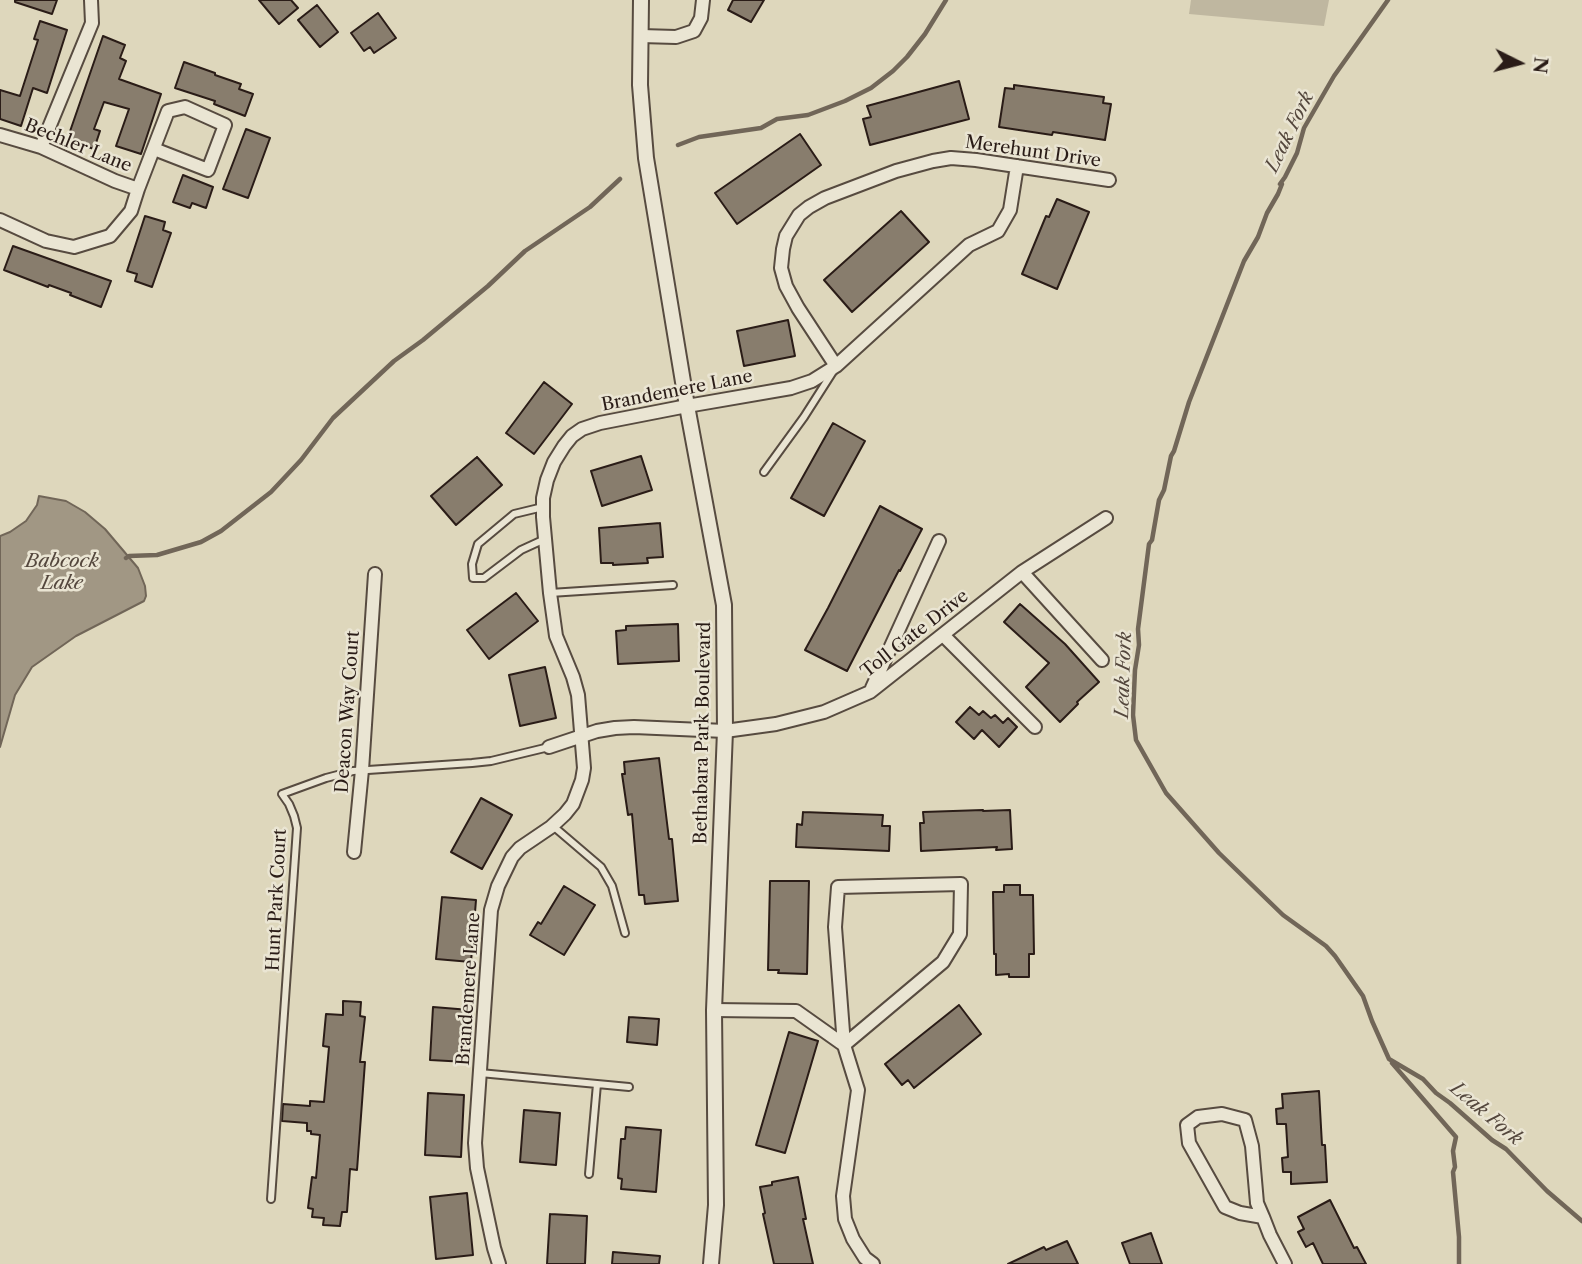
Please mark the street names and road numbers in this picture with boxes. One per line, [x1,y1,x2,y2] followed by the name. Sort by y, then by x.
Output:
[21,115,135,177] street label: Bechler Lane
[964,132,1102,172] street label: Merehunt Drive
[600,366,754,416] street label: Brandemere Lane
[857,585,973,683] street label: Toll Gate Drive
[690,622,716,844] street label: Bethabara Park Boulevard
[332,630,364,794] street label: Deacon Way Court
[262,828,292,972] street label: Hunt Park Court
[453,912,485,1066] street label: Brandemere Lane

